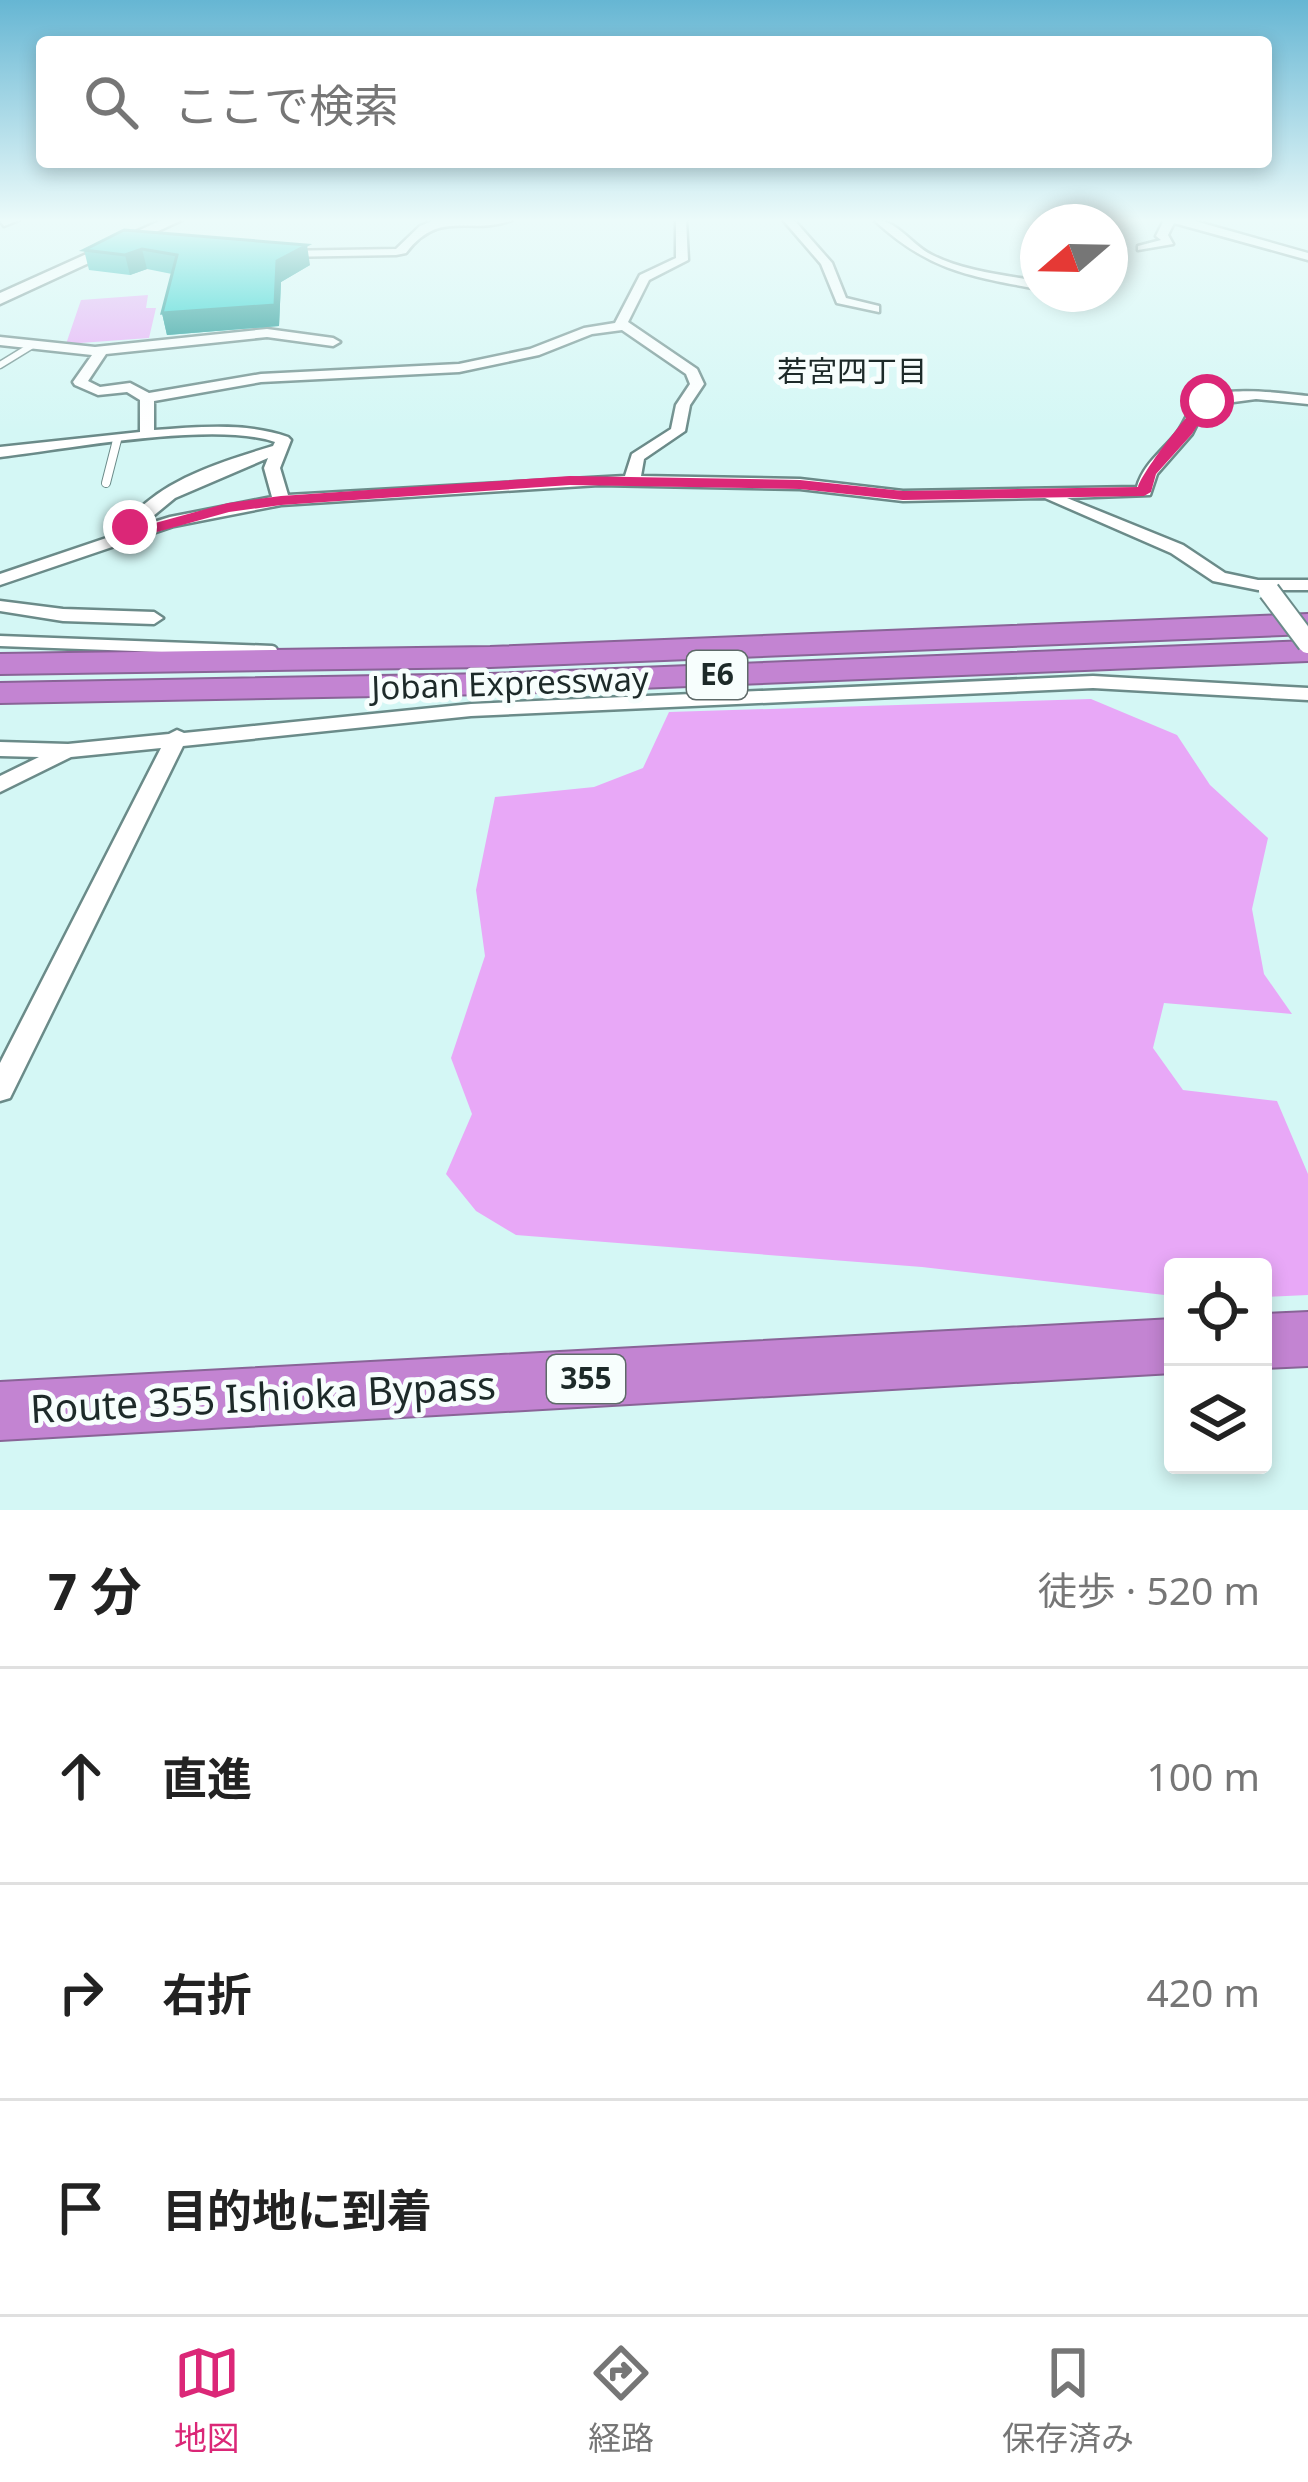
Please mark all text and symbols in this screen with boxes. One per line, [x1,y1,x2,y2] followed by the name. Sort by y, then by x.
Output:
[36,36,1272,168] search box
[78,69,144,135] icon: search
[174,74,399,135] text: ここで検索
[1020,204,1128,312] north arrow
[777,350,927,391] district label: 若宮四丁目
[1180,374,1234,428] route start
[103,500,157,554] route end
[687,651,747,699] road number: E6
[368,655,650,710] street label: Joban Expressway
[1164,1258,1272,1474] map controls
[1164,1258,1272,1366] button: locate
[547,1355,625,1403] road number: 355
[29,1357,497,1434] street label: Route 355 Ishioka Bypass
[1164,1366,1272,1474] button: layers
[48,1555,141,1625] text: 7 分
[1038,1563,1260,1616] text: 徒歩 · 520 m
[48,1743,114,1809] icon: ahead
[162,1747,252,1808] text: 直進
[1146,1749,1260,1802] text: 100 m
[48,1959,114,2025] icon: right
[162,1963,252,2024] text: 右折
[1146,1965,1260,2018] text: 420 m
[48,2175,114,2241] icon: arrive
[162,2179,432,2240] text: 目的地に到着
[174,2340,240,2460] tab: 地図
[588,2340,654,2460] tab: 経路
[1002,2340,1134,2460] tab: 保存済み

